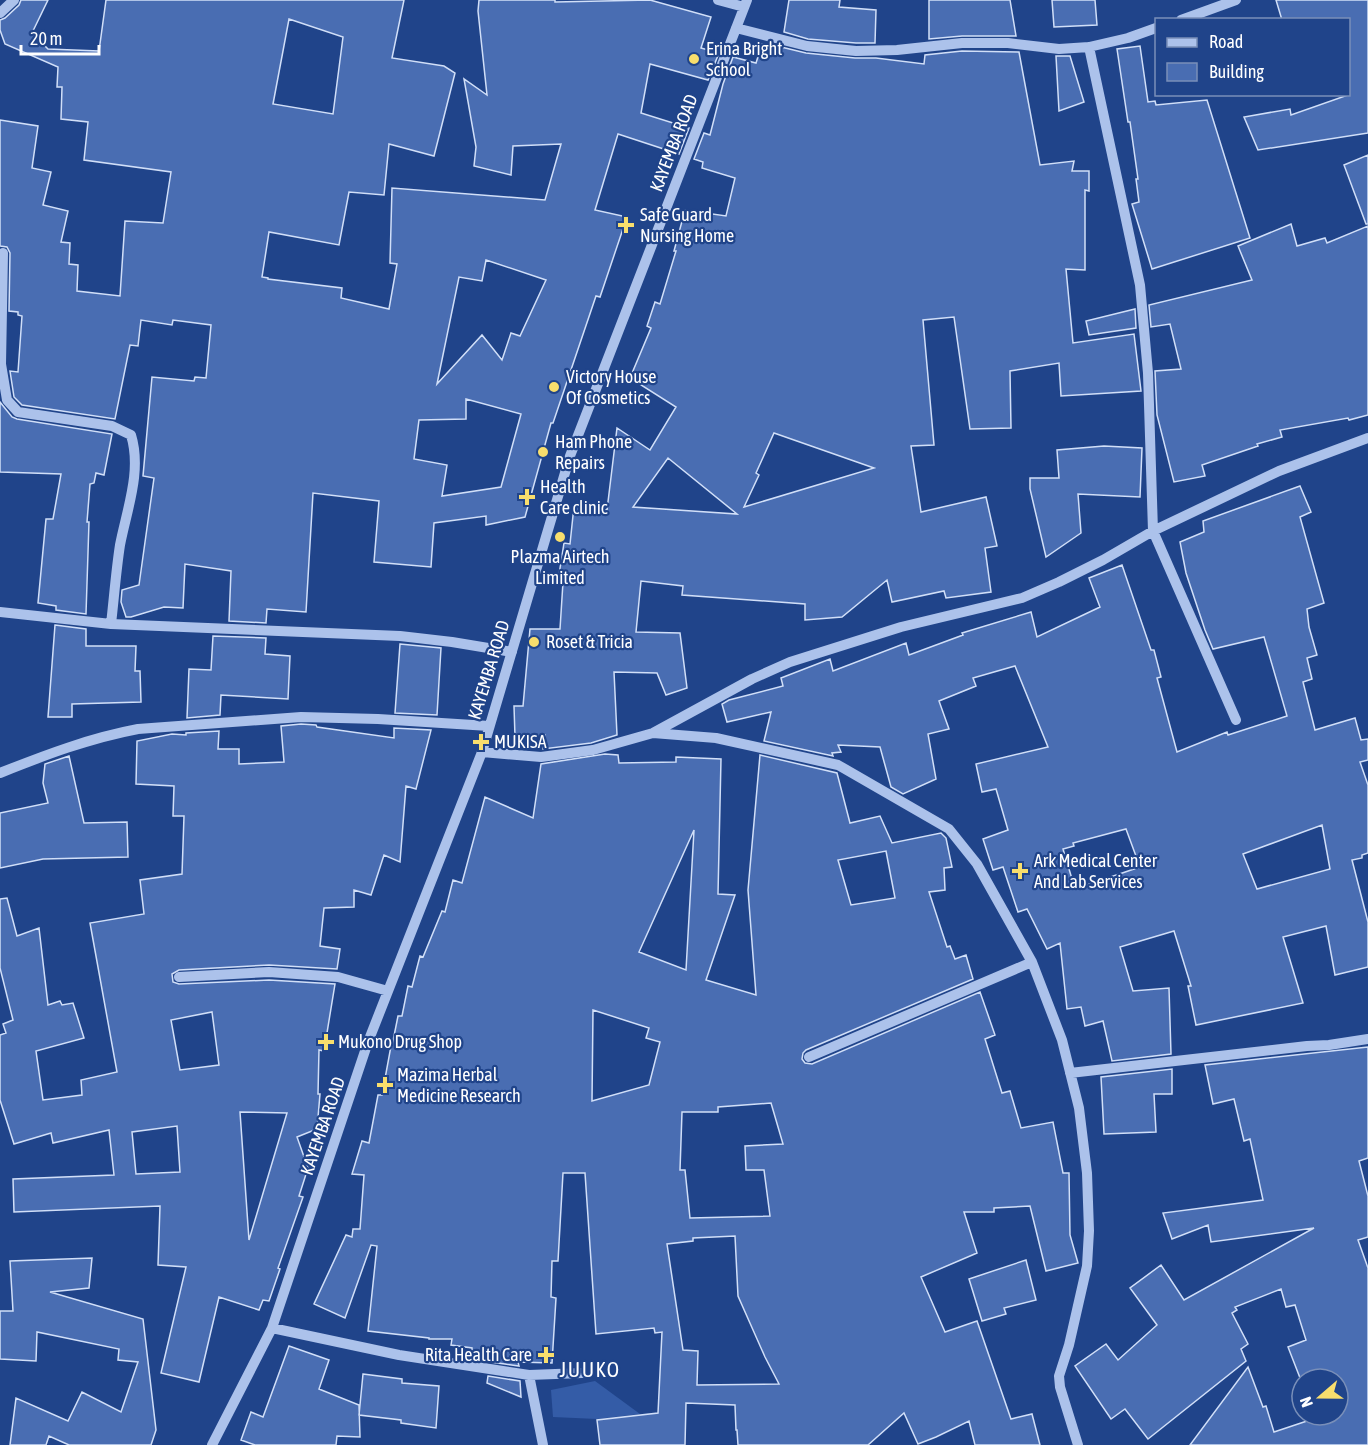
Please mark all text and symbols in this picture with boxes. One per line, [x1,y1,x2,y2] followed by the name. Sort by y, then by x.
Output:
[21,18,99,56] scale bar
[1155,18,1350,96] legend
[30,28,62,49] text: 20 m
[1209,31,1243,52] text: Road
[706,38,782,80] place label: Erina Bright School
[687,52,701,66] marker: Erina Bright School
[1209,61,1264,82] text: Building
[645,91,702,194] street label: KAYEMBA ROAD
[640,204,734,246] place label: Safe Guard Nursing Home
[617,216,635,234] marker: Safe Guard Nursing Home
[566,366,656,408] place label: Victory House Of Cosmetics
[547,380,561,394] marker: Victory House Of Cosmetics
[555,431,632,473] place label: Ham Phone Repairs
[536,445,550,459] marker: Ham Phone Repairs
[540,476,608,518] place label: Health Care clinic
[518,488,536,506] marker: Health Care clinic
[553,530,567,544] marker: Plazma Airtech Limited
[511,546,609,588] place label: Plazma Airtech Limited
[463,618,514,722] street label: KAYEMBA ROAD
[546,631,633,652] place label: Roset & Tricia
[527,635,541,649] marker: Roset & Tricia
[494,731,547,752] place label: MUKISA
[472,733,490,751] marker: MUKISA
[1034,850,1158,892] place label: Ark Medical Center And Lab Services
[1011,862,1029,880] marker: Ark Medical Center And Lab Services
[338,1031,462,1052] place label: Mukono Drug Shop
[319,1035,333,1049] marker: Mukono Drug Shop
[397,1064,521,1106] place label: Mazima Herbal Medicine Research
[296,1074,349,1178] street label: KAYEMBA ROAD
[378,1078,392,1092] marker: Mazima Herbal Medicine Research
[425,1344,532,1365] place label: Rita Health Care
[537,1346,555,1364] marker: Rita Health Care
[560,1357,620,1381] district label: JUUKO
[1290,1367,1350,1427] north arrow
[1296,1395,1316,1410] text: N

